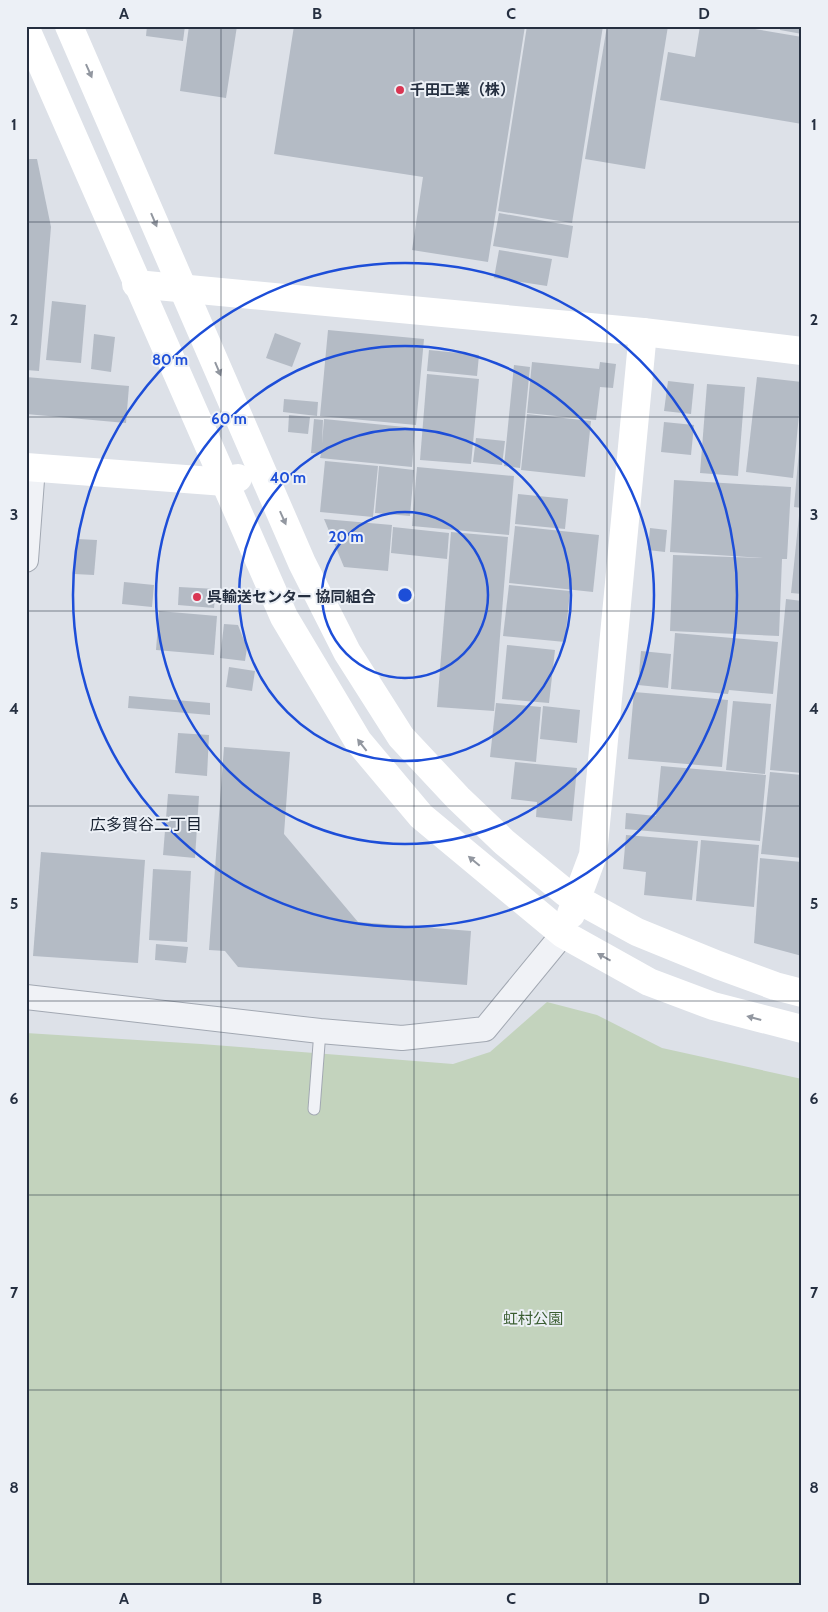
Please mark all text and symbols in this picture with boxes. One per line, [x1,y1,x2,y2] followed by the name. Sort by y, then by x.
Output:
[119,4,129,23] text: A
[312,4,322,23] text: B
[506,4,516,23] text: C
[698,4,710,23] text: D
[85,64,93,78] one-way arrow
[410,81,515,99] place label: 千田工業（株）
[394,84,406,96] marker: 千田工業（株）
[11,115,17,134] text: 1
[811,115,817,134] text: 1
[150,213,158,227] one-way arrow
[10,310,18,329] text: 2
[810,310,818,329] text: 2
[152,351,188,369] text: 80 m
[215,362,223,376] one-way arrow
[211,410,247,428] text: 60 m
[270,469,306,487] text: 40 m
[10,505,18,524] text: 3
[810,505,818,524] text: 3
[279,511,287,525] one-way arrow
[329,528,363,546] text: 20 m
[396,586,414,604] centre of rings
[207,588,376,606] place label: 呉輸送センター 協同組合
[191,591,203,603] marker: 呉輸送センター 協同組合
[9,699,19,718] text: 4
[809,699,819,718] text: 4
[356,739,367,752] one-way arrow
[90,815,202,834] district label: 広多賀谷二丁目
[468,856,481,867] one-way arrow
[10,894,18,913] text: 5
[810,894,818,913] text: 5
[598,953,611,962] one-way arrow
[747,1014,762,1022] one-way arrow
[10,1089,19,1108] text: 6
[810,1089,819,1108] text: 6
[10,1283,19,1302] text: 7
[810,1283,819,1302] text: 7
[503,1310,563,1328] park label: 虹村公園
[9,1478,19,1497] text: 8
[809,1478,819,1497] text: 8
[119,1589,129,1608] text: A
[312,1589,322,1608] text: B
[506,1589,516,1608] text: C
[698,1589,710,1608] text: D

